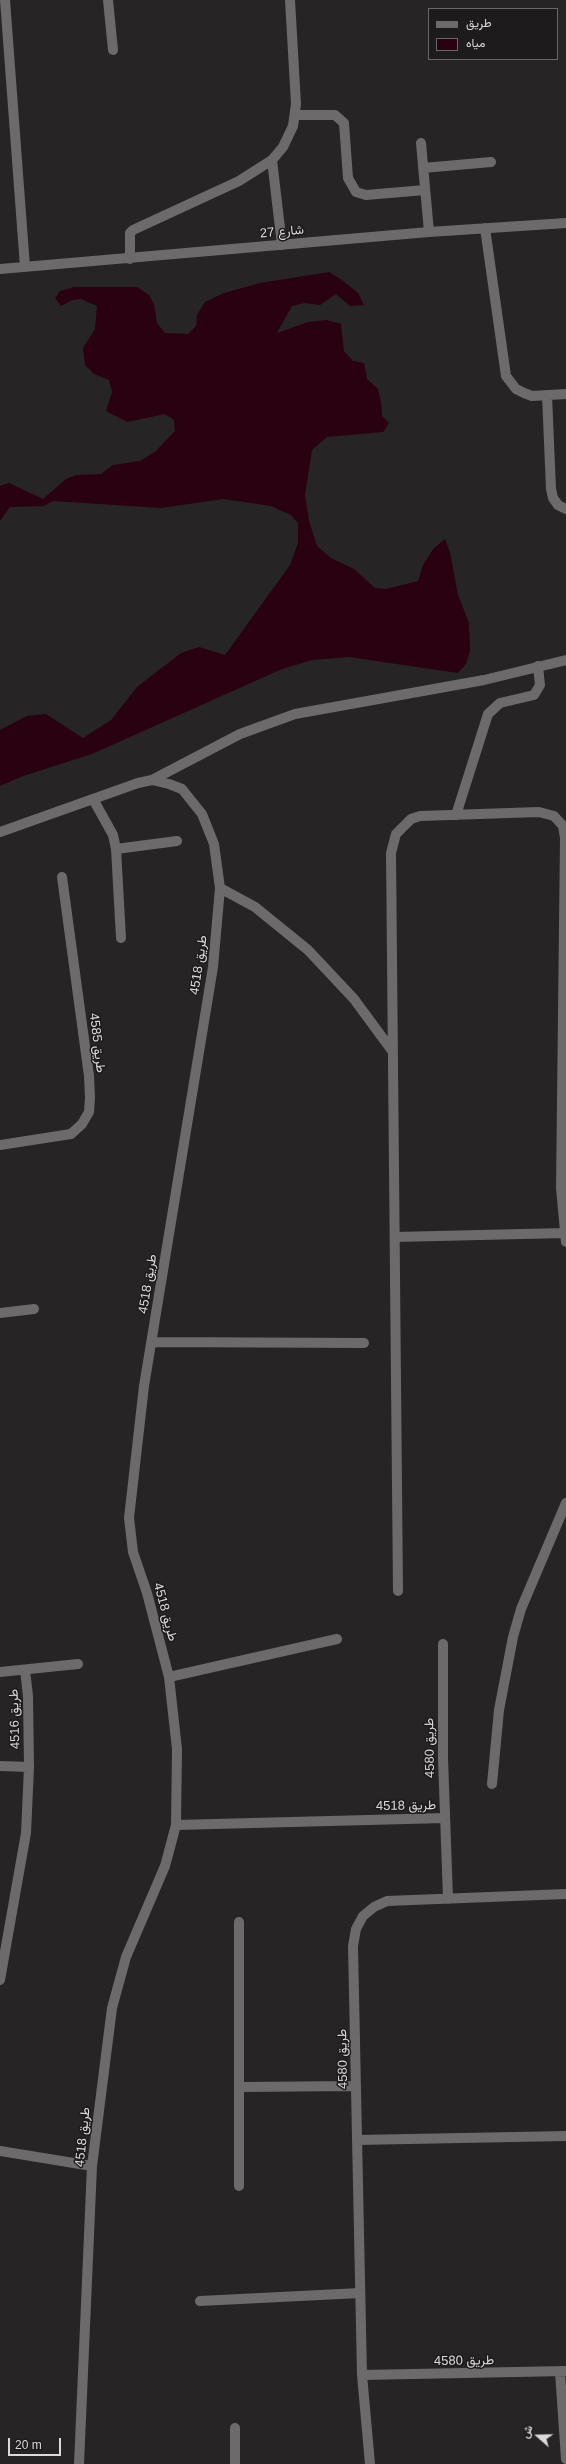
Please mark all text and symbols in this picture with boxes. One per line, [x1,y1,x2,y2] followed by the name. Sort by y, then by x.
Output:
[428,8,558,60] legend
[466,16,491,30] text: طريق
[466,36,485,50] text: مياه
[259,222,305,242] street label: شارع 27
[187,934,211,996] street label: طريق 4518
[86,1012,108,1074] street label: طريق 4585
[136,1253,160,1315] street label: طريق 4518
[150,1581,180,1643] street label: طريق 4518
[6,1689,24,1749] street label: طريق 4516
[422,1718,438,1778] street label: طريق 4580
[376,1798,436,1814] street label: طريق 4518
[335,2029,351,2089] street label: طريق 4580
[72,2106,94,2168] street label: طريق 4518
[434,2353,494,2369] street label: طريق 4580
[518,2416,558,2456] north arrow
[519,2424,535,2440] text: ش
[10,2430,63,2456] scale bar
[15,2438,42,2452] text: 20 m

